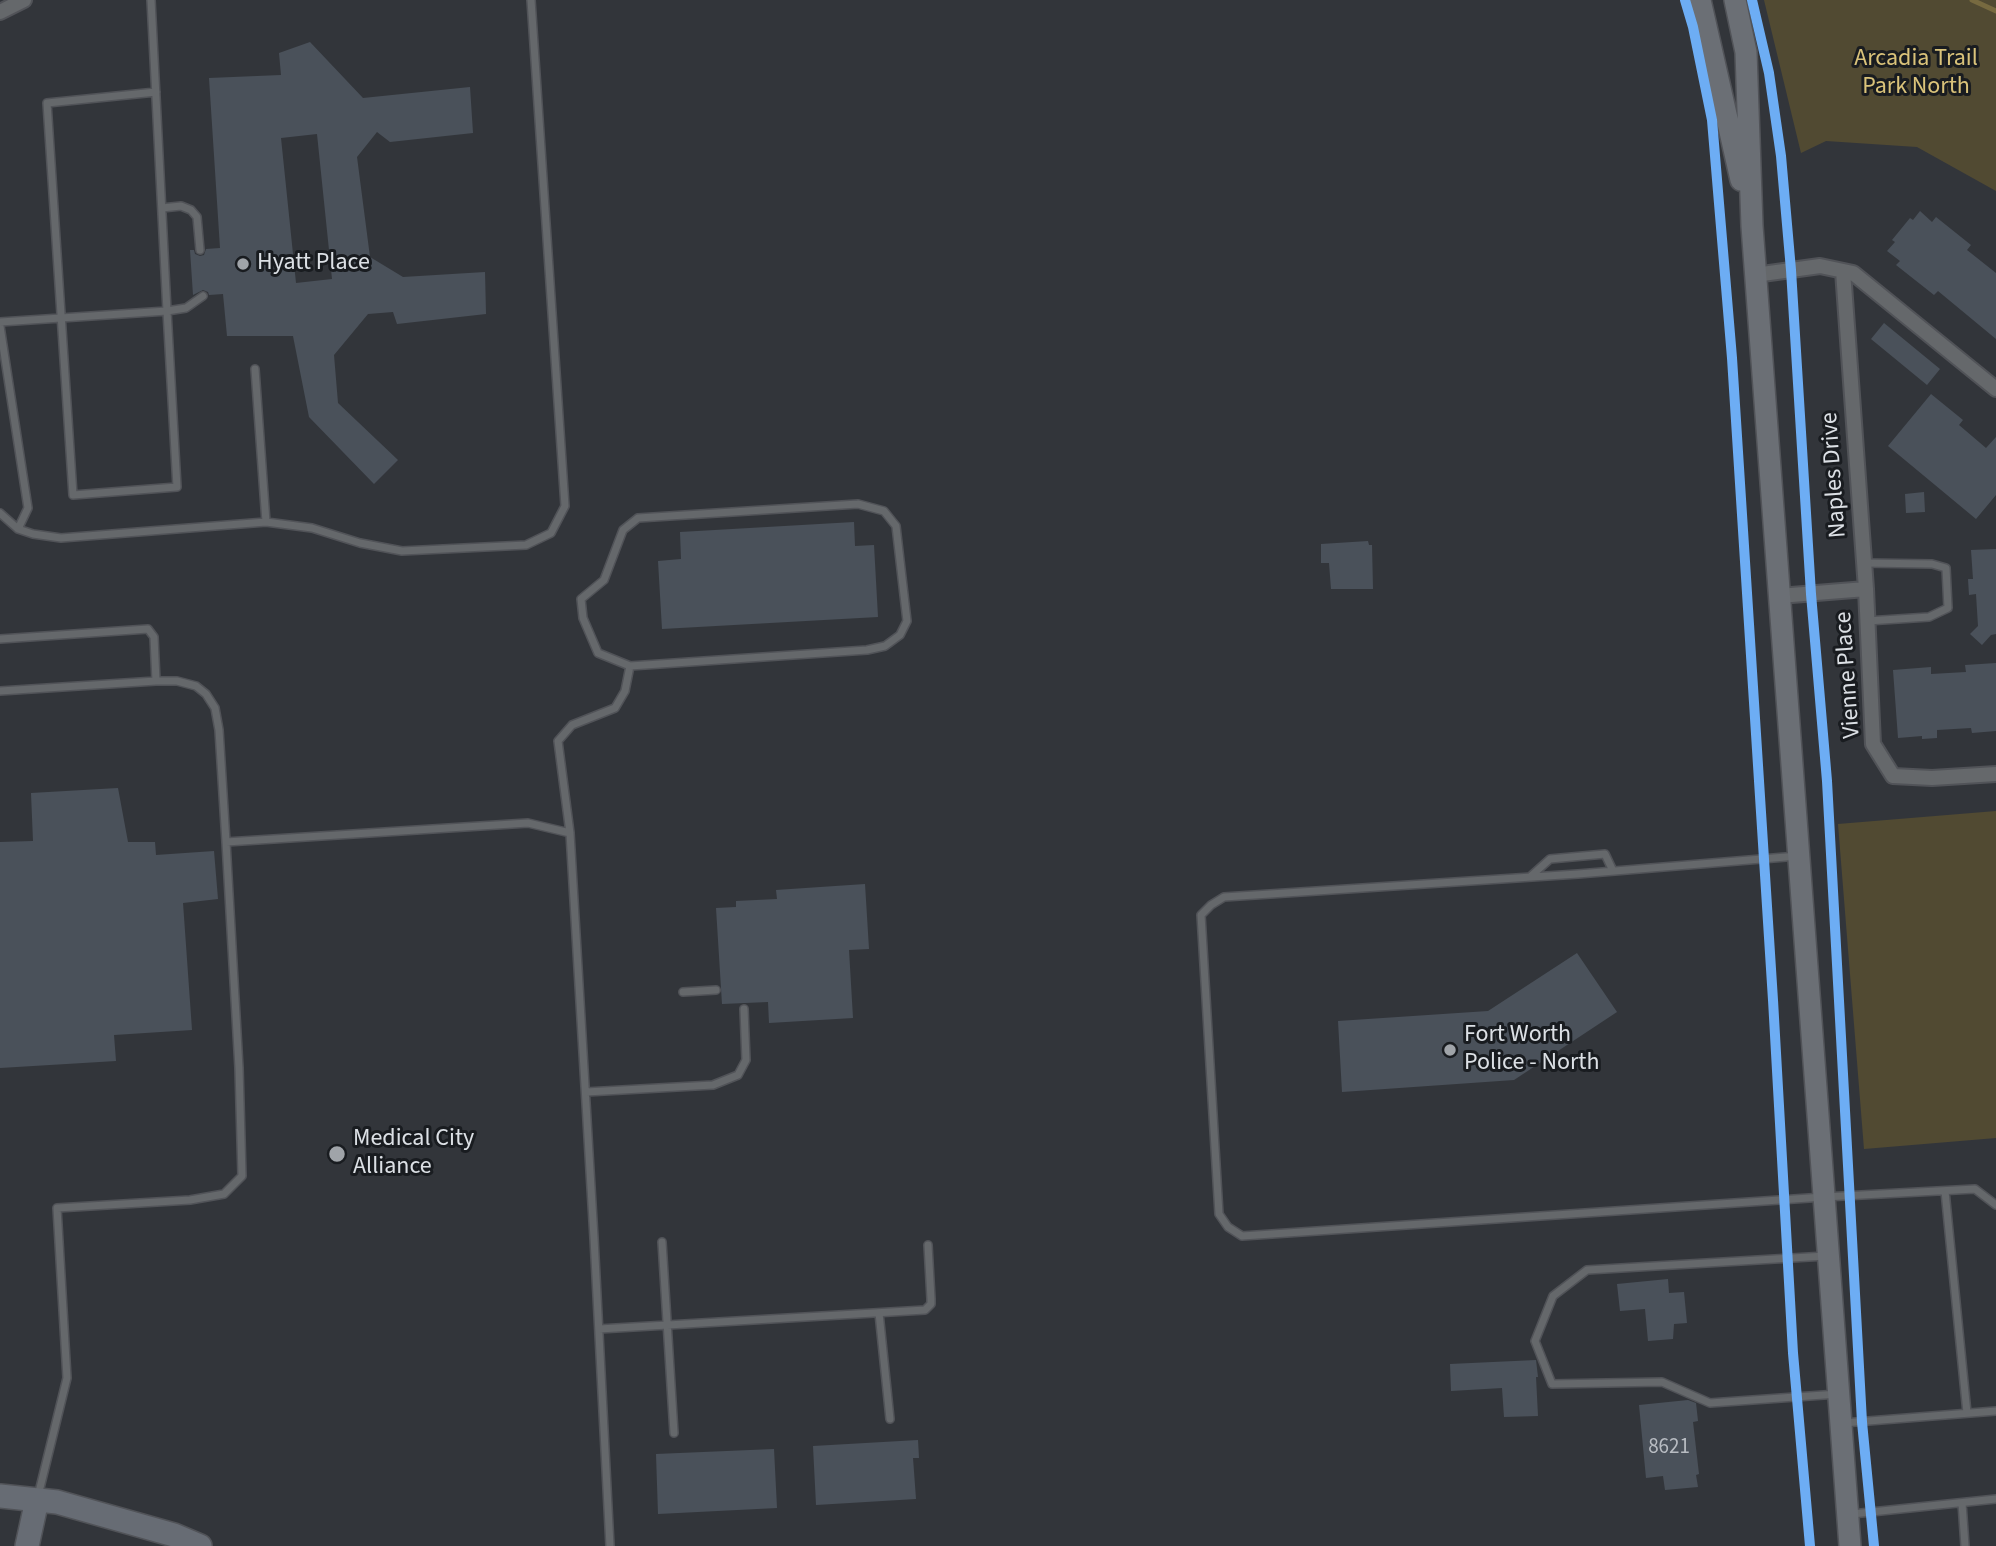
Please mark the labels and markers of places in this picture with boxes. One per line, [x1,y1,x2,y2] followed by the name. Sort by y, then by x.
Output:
[257,250,370,278] place label: Hyatt Place
[235,256,251,272] marker: Hyatt Place
[1464,1022,1599,1078] place label: Fort Worth Police - North
[1442,1042,1458,1058] marker: Fort Worth Police - North
[353,1126,474,1182] place label: Medical City Alliance
[327,1144,347,1164] marker: Medical City Alliance

